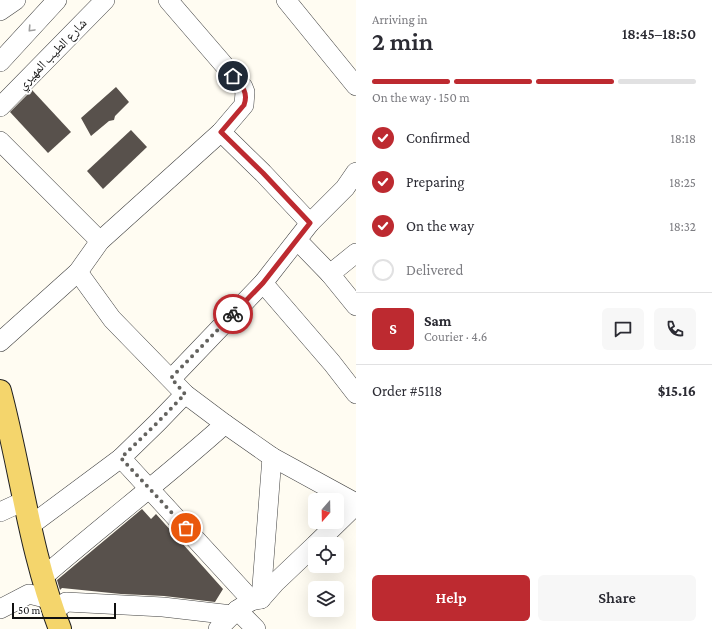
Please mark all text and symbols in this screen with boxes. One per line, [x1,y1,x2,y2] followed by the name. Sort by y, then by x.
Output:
[372,12,428,27] text: Arriving in
[14,15,92,95] street label: شارع الطيب المهيري
[29,24,36,31] one-way arrow
[622,26,696,42] text: 18:45–18:50
[372,27,433,56] text: 2 min
[216,59,250,93] pin
[222,65,244,87] icon: home
[372,90,470,105] text: On the way · 150 m
[372,127,394,149] icon: check
[406,130,470,146] text: Confirmed
[670,131,696,146] text: 18:18
[372,171,394,193] icon: check
[406,174,465,190] text: Preparing
[669,175,696,190] text: 18:25
[372,215,394,237] icon: check
[406,218,474,234] text: On the way
[669,219,696,234] text: 18:32
[406,262,463,278] text: Delivered
[213,294,253,334] courier
[222,303,244,325] icon: bike
[602,308,644,350] button: chat
[654,308,696,350] button: phone
[424,313,452,329] text: Sam
[389,321,397,337] text: S
[424,329,487,344] text: Courier · 4.6
[372,383,442,399] text: Order #5118
[658,383,696,399] text: $15.16
[308,493,344,529] north arrow
[308,493,344,617] map controls
[169,511,203,545] pin
[175,517,197,539] icon: bag
[308,537,344,573] button: locate
[372,575,530,621] button: Help
[538,575,696,621] button: Share
[308,581,344,617] button: layers
[12,601,116,620] scale bar
[18,604,40,616] text: 50 m

